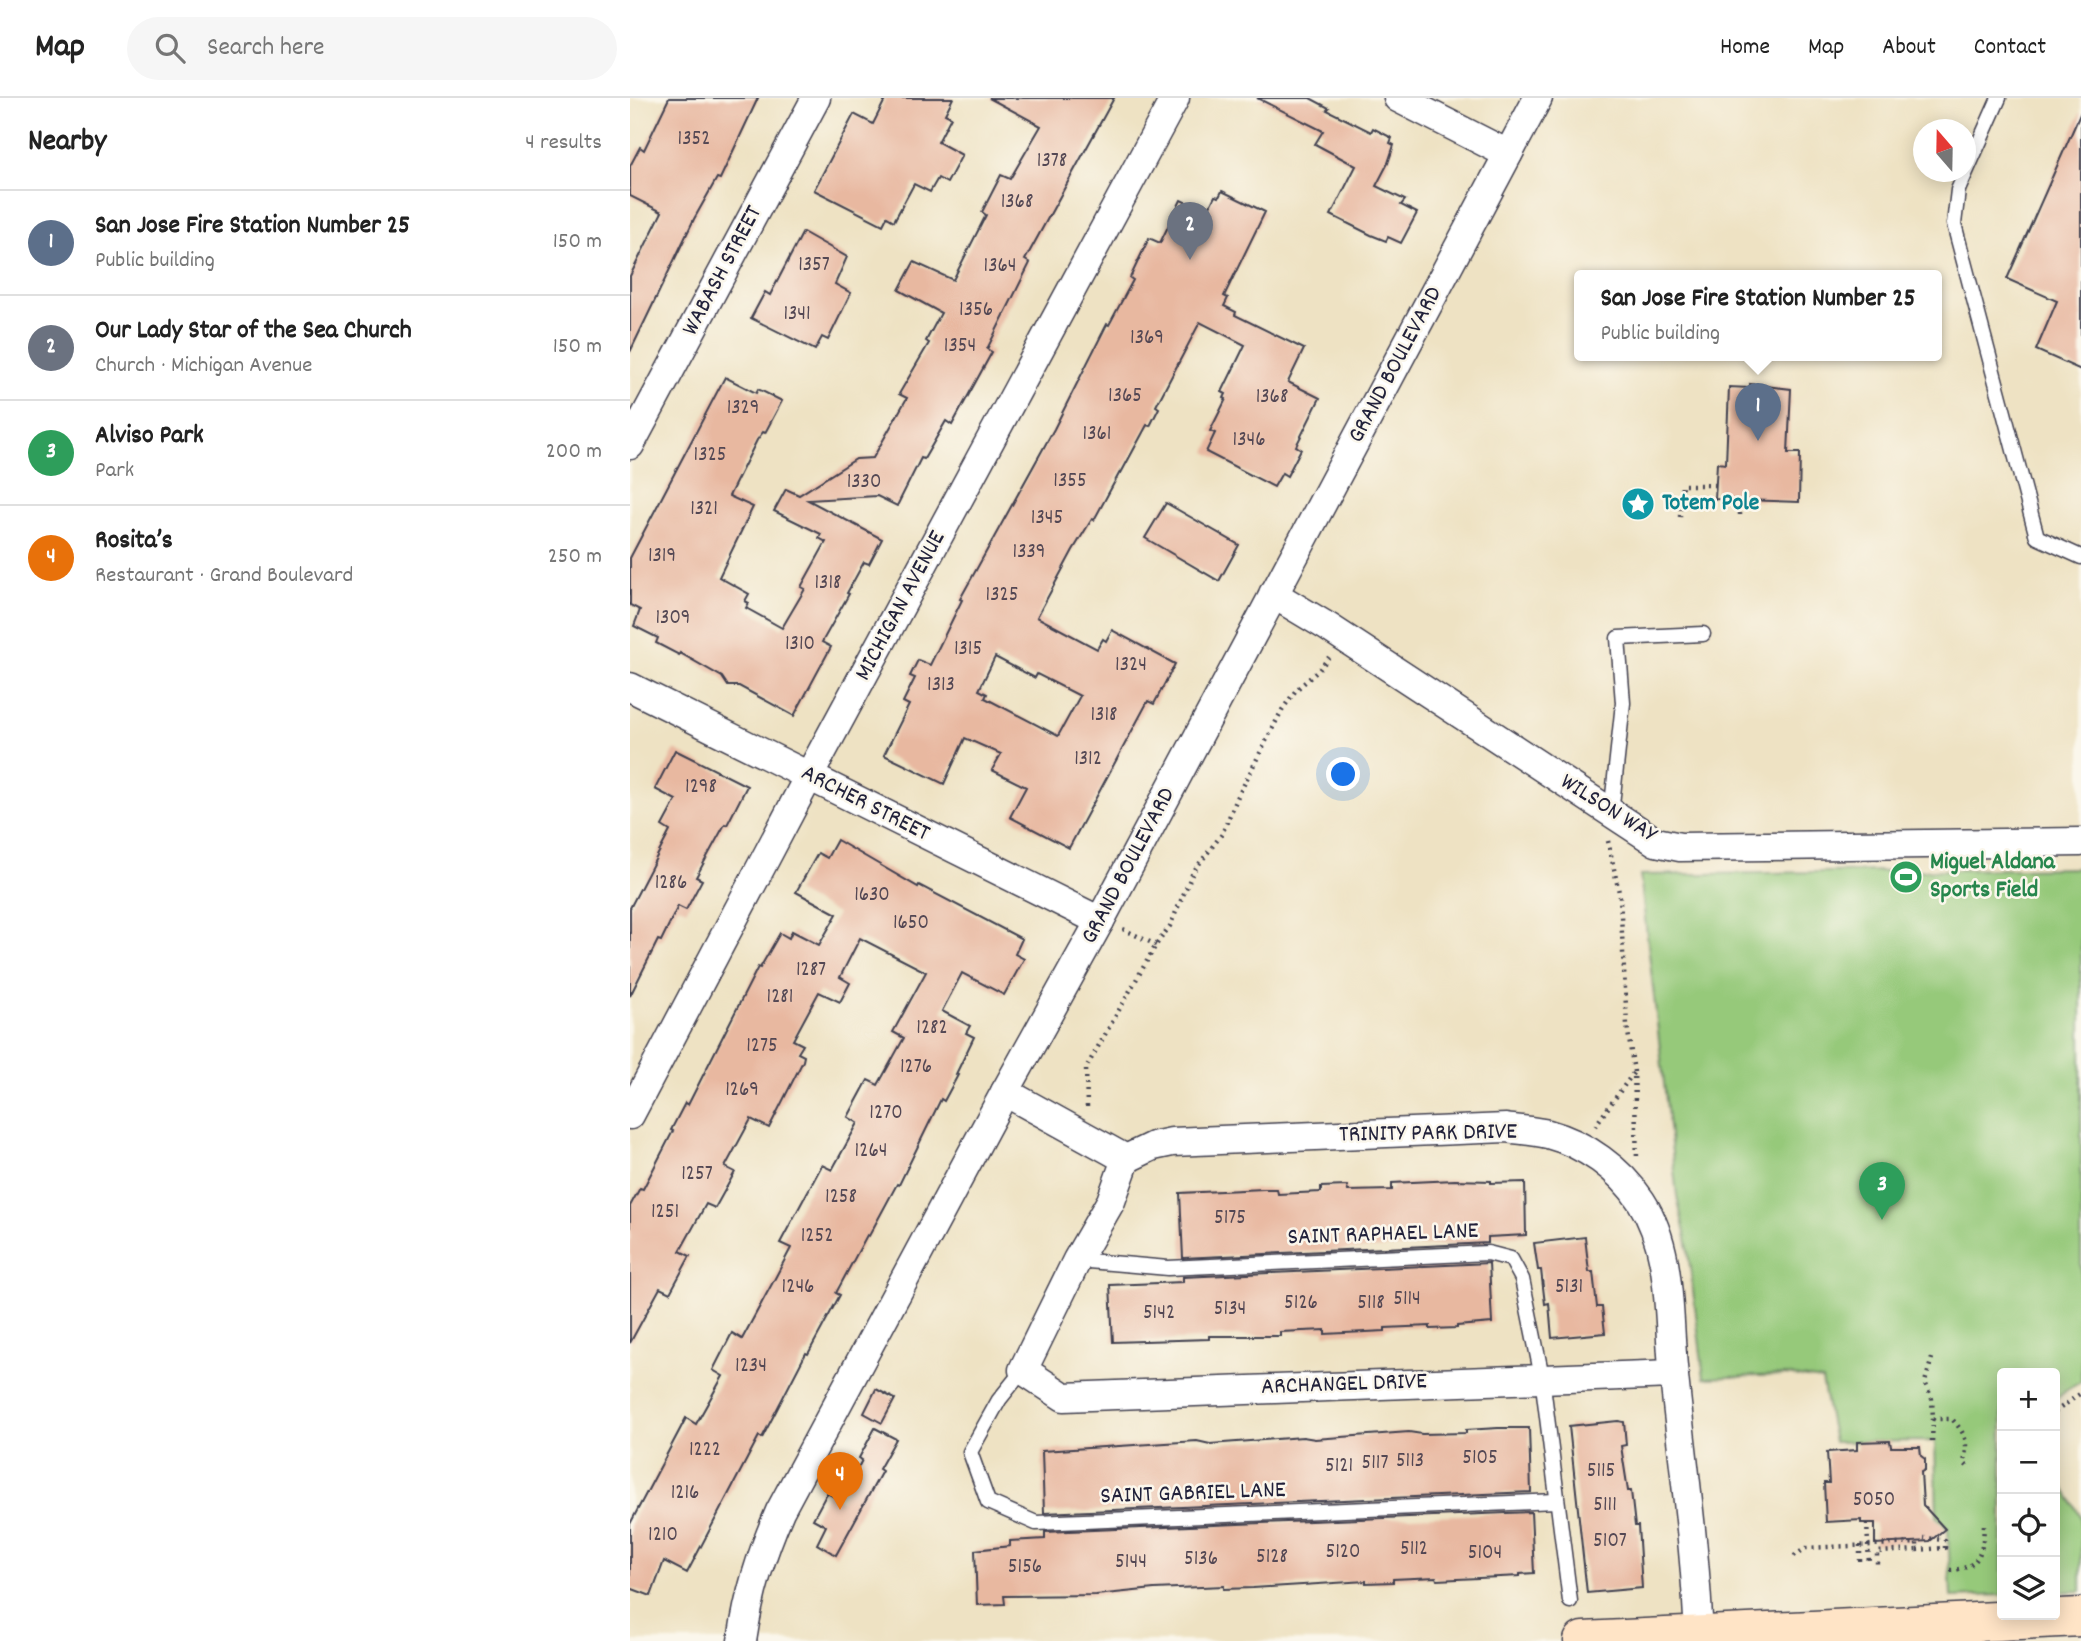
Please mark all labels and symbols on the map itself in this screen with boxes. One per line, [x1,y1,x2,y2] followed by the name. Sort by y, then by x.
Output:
[1913,119,1976,182] north arrow
[678,125,710,155] house number: 1352
[1037,147,1067,177] house number: 1378
[1001,188,1033,218] house number: 1368
[674,200,772,342] street label: WABASH STREET
[1167,202,1213,260] pin: 2
[798,251,830,281] house number: 1357
[984,252,1016,282] house number: 1364
[1340,281,1452,449] street label: GRAND BOULEVARD
[959,296,993,326] house number: 1356
[783,300,811,330] house number: 1341
[1130,324,1164,354] house number: 1369
[944,332,976,362] house number: 1354
[1108,382,1142,412] house number: 1365
[1256,383,1288,413] house number: 1368
[1735,383,1781,441] pin: 1
[727,394,759,424] house number: 1329
[1083,420,1111,450] house number: 1361
[1233,426,1265,456] house number: 1346
[694,441,726,471] house number: 1325
[1053,467,1087,497] house number: 1355
[847,468,881,498] house number: 1330
[1619,485,1657,523] place icon: Totem Pole
[1662,487,1760,521] place label: Totem Pole
[690,495,718,525] house number: 1321
[1031,504,1063,534] house number: 1345
[847,525,955,687] street label: MICHIGAN AVENUE
[1013,538,1045,568] house number: 1339
[648,542,676,572] house number: 1319
[815,569,841,599] house number: 1318
[986,581,1018,611] house number: 1325
[656,604,691,634] house number: 1309
[785,630,815,660] house number: 1310
[954,635,982,665] house number: 1315
[1115,651,1147,681] house number: 1324
[927,671,955,701] house number: 1313
[1091,701,1117,731] house number: 1318
[1074,745,1102,775] house number: 1312
[795,757,936,851] street label: ARCHER STREET
[1326,757,1360,791] your location
[1553,766,1664,853] street label: WILSON WAY
[685,773,717,803] house number: 1298
[1073,782,1185,950] street label: GRAND BOULEVARD
[1930,846,2055,908] place label: Miguel Aldana Sports Field
[1887,858,1925,896] sports icon: Miguel Aldana Sports Field
[655,869,687,899] house number: 1286
[854,881,890,911] house number: 1630
[893,909,929,939] house number: 1650
[796,956,826,986] house number: 1287
[767,983,793,1013] house number: 1281
[916,1014,948,1044] house number: 1282
[746,1032,778,1062] house number: 1275
[900,1053,932,1083] house number: 1276
[725,1076,759,1106] house number: 1269
[869,1099,903,1129] house number: 1270
[1339,1115,1517,1153] street label: TRINITY PARK DRIVE
[855,1137,887,1167] house number: 1264
[681,1160,713,1190] house number: 1257
[1859,1162,1905,1220] pin: 3
[825,1183,857,1213] house number: 1258
[651,1198,679,1228] house number: 1251
[1214,1204,1246,1234] house number: 5175
[1287,1215,1479,1255] street label: SAINT RAPHAEL LANE
[801,1222,833,1252] house number: 1252
[782,1273,814,1303] house number: 1246
[1555,1273,1583,1303] house number: 5131
[1393,1285,1421,1315] house number: 5114
[1284,1289,1318,1319] house number: 5126
[1357,1289,1385,1319] house number: 5118
[1214,1295,1246,1325] house number: 5134
[1143,1299,1175,1329] house number: 5142
[735,1352,767,1382] house number: 1234
[1260,1365,1428,1405] street label: ARCHANGEL DRIVE
[689,1436,721,1466] house number: 1222
[1462,1444,1498,1474] house number: 5105
[1396,1447,1424,1477] house number: 5113
[1362,1449,1388,1479] house number: 5117
[817,1452,863,1510] pin: 4
[1325,1452,1353,1482] house number: 5121
[1587,1457,1615,1487] house number: 5115
[1100,1474,1286,1514] street label: SAINT GABRIEL LANE
[671,1479,699,1509] house number: 1216
[1853,1486,1895,1516] house number: 5050
[1593,1491,1617,1521] house number: 5111
[648,1521,678,1551] house number: 1210
[1593,1527,1627,1557] house number: 5107
[1400,1535,1428,1565] house number: 5112
[1326,1538,1360,1568] house number: 5120
[1468,1539,1502,1569] house number: 5104
[1256,1543,1288,1573] house number: 5128
[1184,1545,1218,1575] house number: 5136
[1115,1548,1147,1578] house number: 5144
[1008,1553,1042,1583] house number: 5156

